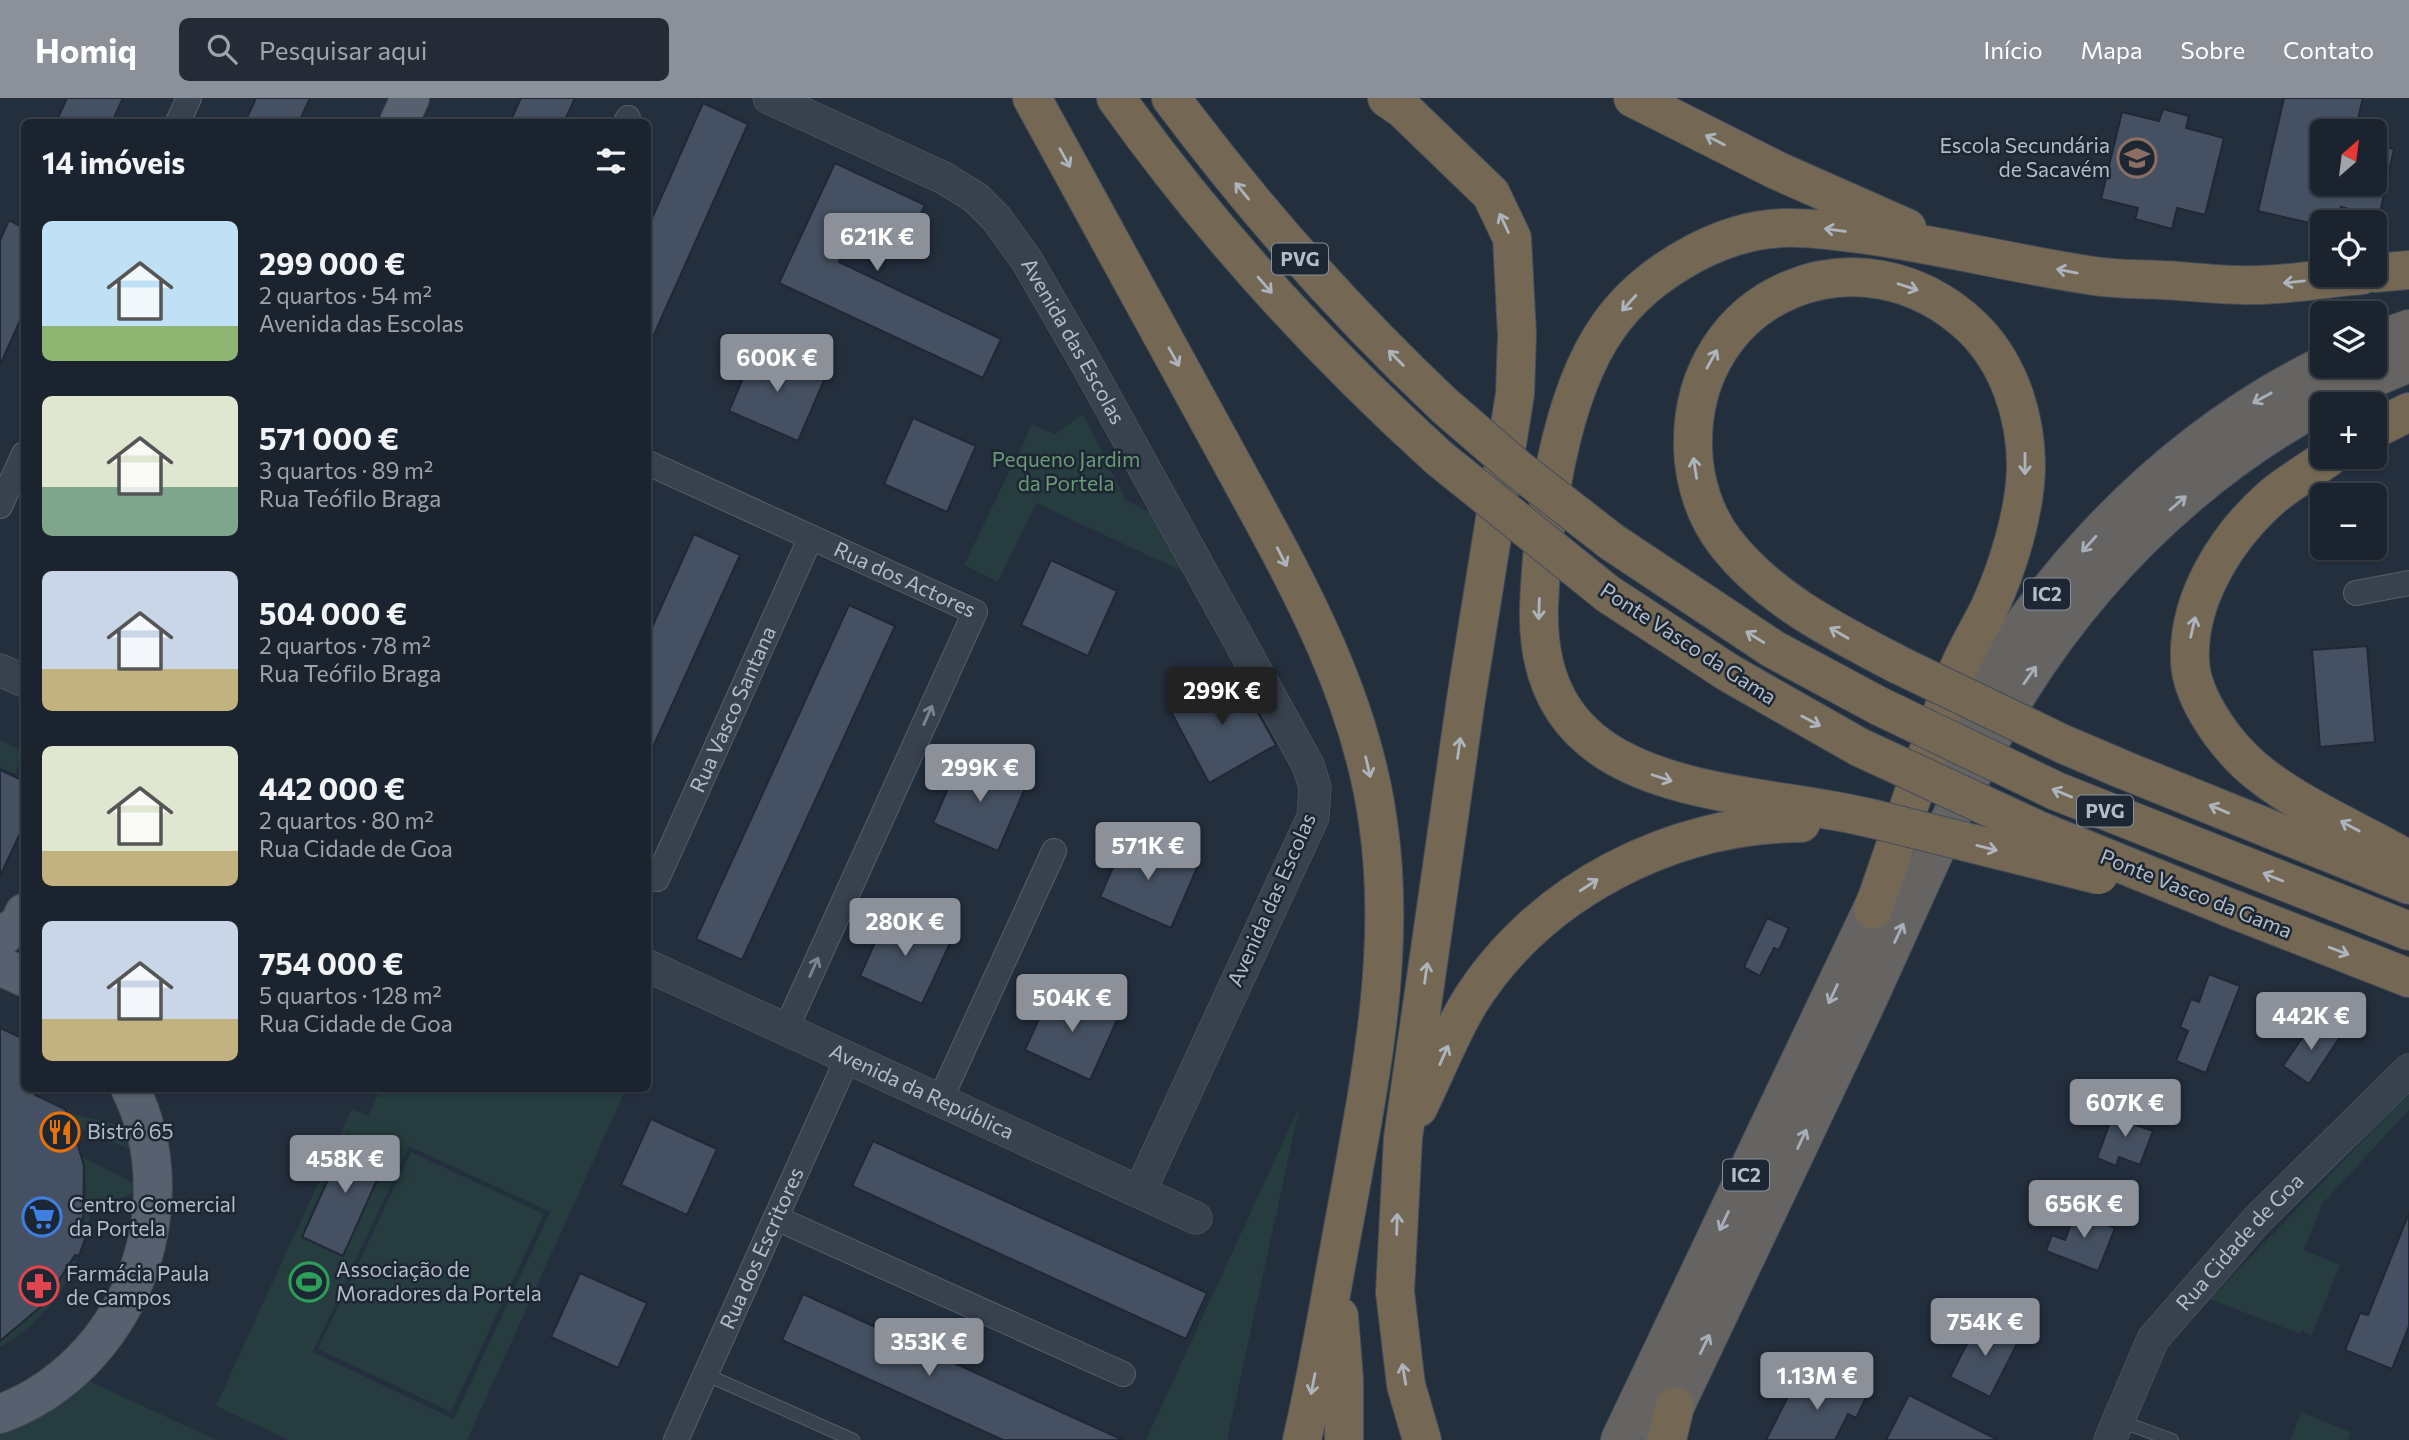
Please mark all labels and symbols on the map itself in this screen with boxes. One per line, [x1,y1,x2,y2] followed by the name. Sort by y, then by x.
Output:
[2310,119,2387,196] north arrow
[1705,132,1726,146] one-way arrow
[1939,132,2110,181] place label: Escola Secundária de Sacavém
[2116,137,2158,179] school or university icon: Escola Secundária de Sacavém
[1059,147,1072,168] one-way arrow
[1235,182,1250,200] one-way arrow
[1497,213,1511,234] one-way arrow
[820,214,934,273] pin: 621K €
[1824,224,1847,237] one-way arrow
[1272,244,1328,274] road number: PVG
[1017,253,1131,428] street label: Avenida das Escolas
[2056,263,2079,277] one-way arrow
[2283,275,2305,288] one-way arrow
[1257,276,1273,294] one-way arrow
[1897,282,1919,294] one-way arrow
[1621,294,1638,311] one-way arrow
[720,334,834,394] pin: 600K €
[1167,347,1181,367] one-way arrow
[1387,350,1404,367] one-way arrow
[1705,350,1719,370] one-way arrow
[2253,391,2273,405] one-way arrow
[992,446,1140,495] park label: Pequeno Jardim da Portela
[2018,452,2032,475] one-way arrow
[1688,457,1701,480] one-way arrow
[2169,495,2187,511] one-way arrow
[830,535,980,622] street label: Rua dos Actores
[2081,535,2097,553] one-way arrow
[1276,547,1290,567] one-way arrow
[1596,577,1781,709] street label: Ponte Vasco da Gama
[2024,579,2070,610] road number: IC2
[1533,597,1546,620] one-way arrow
[2187,616,2201,639] one-way arrow
[684,622,780,796] street label: Rua Vasco Santana
[1829,626,1850,639] one-way arrow
[1745,630,1765,644] one-way arrow
[2023,666,2037,685] one-way arrow
[1165,668,1279,727] pin: 299K €
[922,705,935,726] one-way arrow
[1800,715,1821,728] one-way arrow
[1452,737,1465,760] one-way arrow
[923,744,1037,804] pin: 299K €
[1362,756,1375,778] one-way arrow
[1650,773,1672,785] one-way arrow
[2051,786,2073,799] one-way arrow
[2077,796,2133,826] road number: PVG
[2208,802,2230,815] one-way arrow
[1221,809,1320,990] street label: Avenida das Escolas
[2340,819,2361,832] one-way arrow
[1091,822,1205,882] pin: 571K €
[1975,842,1998,855] one-way arrow
[2097,843,2296,943] street label: Ponte Vasco da Gama
[2263,869,2284,882] one-way arrow
[1579,878,1599,892] one-way arrow
[848,898,962,958] pin: 280K €
[1893,923,1906,944] one-way arrow
[2328,945,2349,958] one-way arrow
[808,957,821,978] one-way arrow
[1420,963,1433,985] one-way arrow
[1015,974,1129,1034] pin: 504K €
[1826,982,1839,1004] one-way arrow
[2254,992,2368,1052] pin: 442K €
[826,1037,1018,1144] street label: Avenida da República
[1438,1045,1451,1066] one-way arrow
[2068,1080,2182,1139] pin: 607K €
[39,1111,81,1153] restaurant icon: Bistrô 65
[87,1118,173,1143] place label: Bistrô 65
[1796,1129,1810,1150] one-way arrow
[288,1136,402,1195] pin: 458K €
[1723,1160,1769,1190] road number: IC2
[713,1163,808,1333] street label: Rua dos Escritores
[2170,1167,2308,1315] street label: Rua Cidade de Goa
[2027,1180,2141,1240] pin: 656K €
[69,1191,236,1240] place label: Centro Comercial da Portela
[21,1196,63,1238] supermarket icon: Centro Comercial da Portela
[1717,1210,1731,1231] one-way arrow
[1391,1213,1404,1236] one-way arrow
[336,1256,542,1305] place label: Associação de Moradores da Portela
[66,1260,209,1309] place label: Farmácia Paula de Campos
[288,1261,330,1303] sports icon: Associação de Moradores da Portela
[18,1265,60,1307] pharmacy icon: Farmácia Paula de Campos
[1928,1298,2042,1358] pin: 754K €
[872,1318,986,1378] pin: 353K €
[1698,1334,1712,1355] one-way arrow
[1752,1352,1882,1412] pin: 1.13M €
[1397,1363,1410,1386] one-way arrow
[1306,1372,1319,1395] one-way arrow

